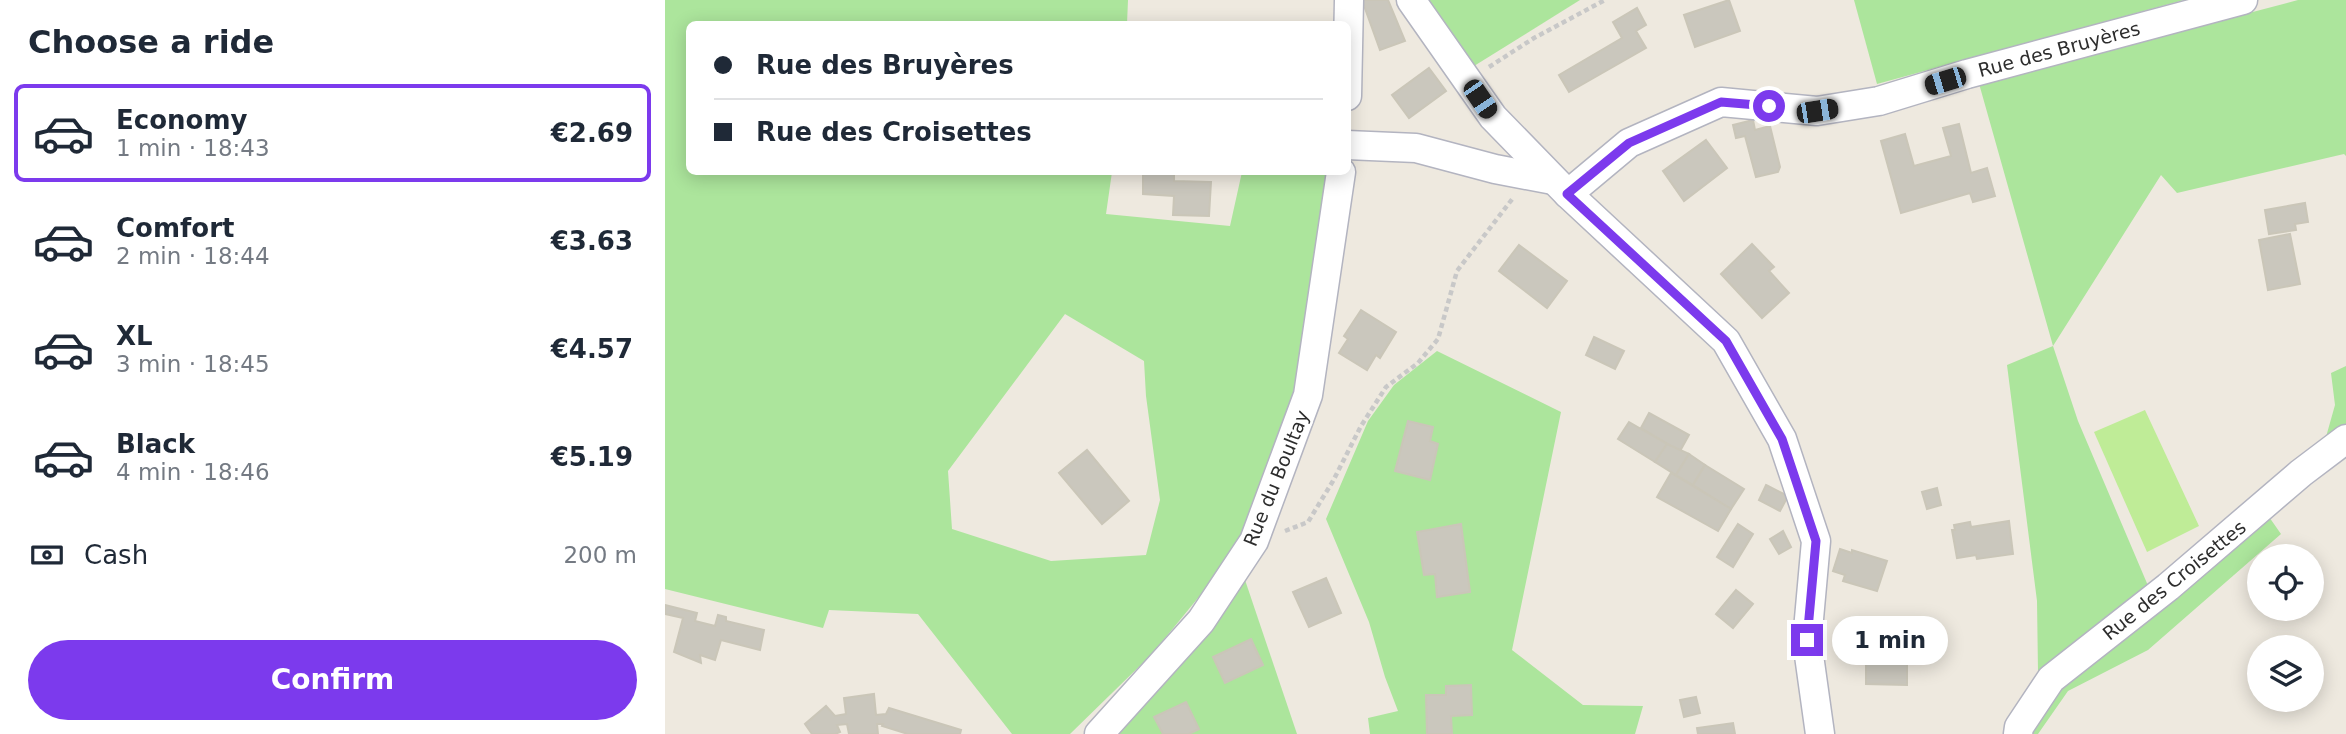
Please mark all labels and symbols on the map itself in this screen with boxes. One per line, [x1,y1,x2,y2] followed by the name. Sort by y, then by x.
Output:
[1976,17,2142,81] street label: Rue des Bruyères
[1922,65,1969,97] car
[1460,76,1501,122] car
[1753,90,1785,122] route start
[1795,97,1840,125] car
[1239,407,1313,549] street label: Rue du Boultay
[2098,516,2250,644] street label: Rue des Croisettes
[1831,616,1947,664] callout: 1 min
[1791,624,1823,656] route end

